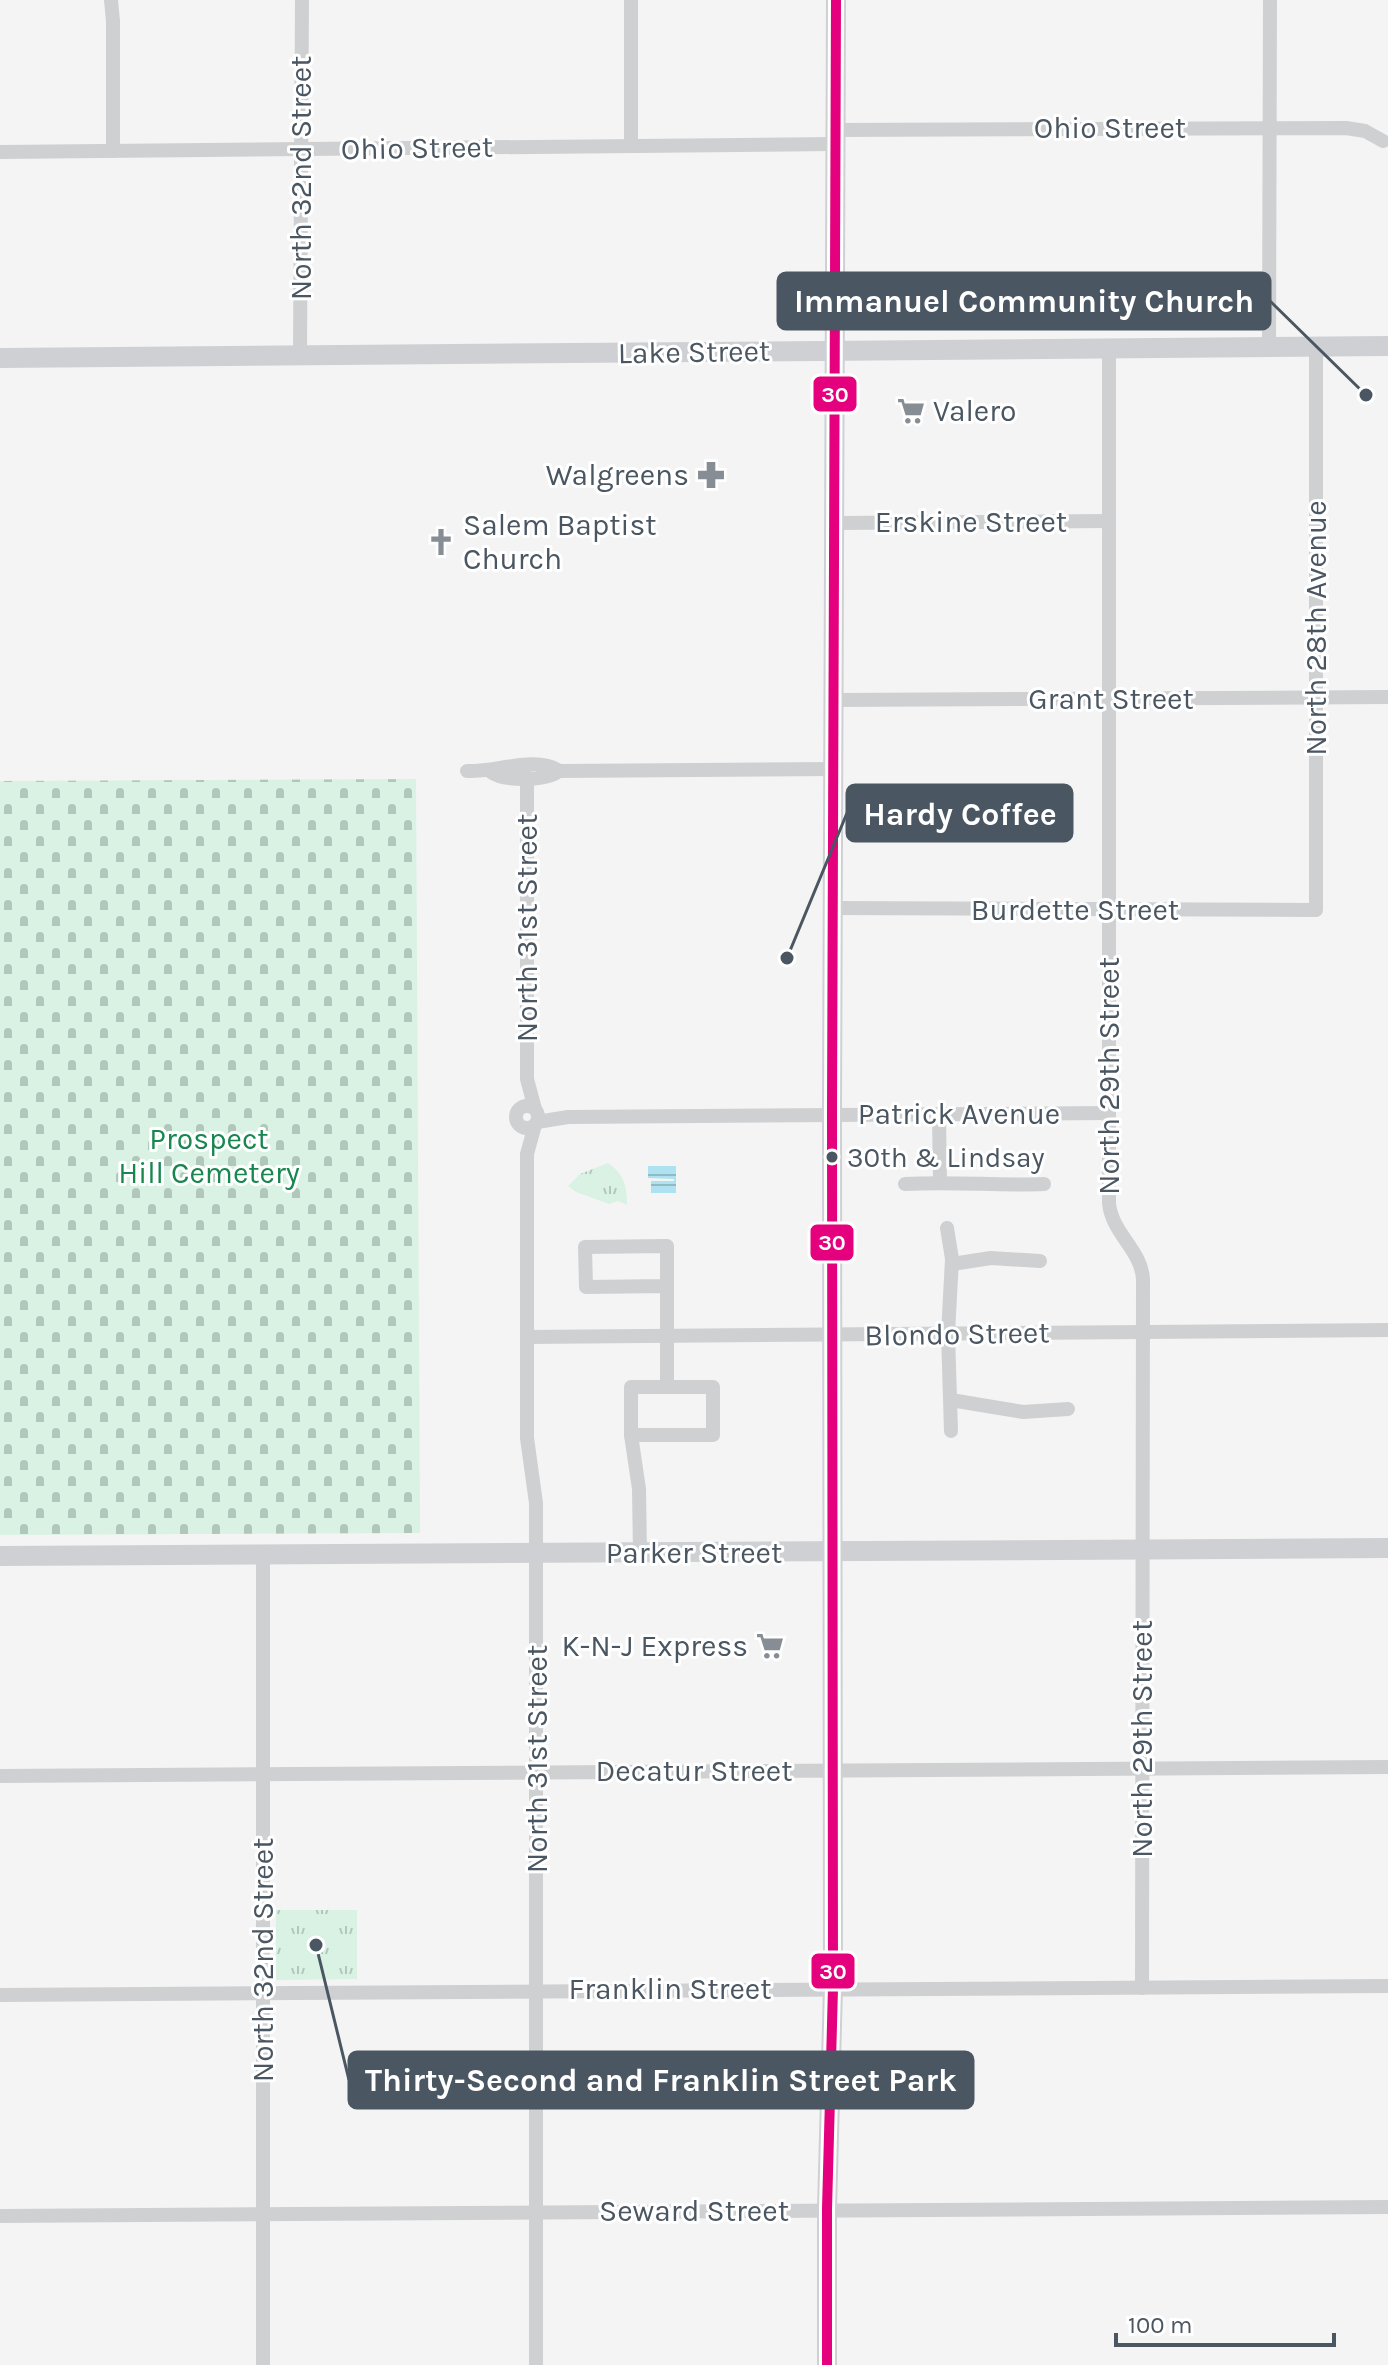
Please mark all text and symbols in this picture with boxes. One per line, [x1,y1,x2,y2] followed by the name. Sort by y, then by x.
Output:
[283,56,319,300] street label: North 32nd Street
[1034,110,1186,146] street label: Ohio Street
[341,129,493,167] street label: Ohio Street
[778,273,1270,329] callout: Immanuel Community Church
[794,283,1254,320] text: Immanuel Community Church
[618,333,770,371] street label: Lake Street
[812,375,858,413] line badge: 30
[821,382,849,408] text: 30
[933,393,1016,429] place label: Valero
[896,396,926,426] supermarket icon: Valero
[546,457,689,493] place label: Walgreens
[696,460,726,490] pharmacy icon: Walgreens
[1298,500,1334,756] street label: North 28th Avenue
[875,504,1067,540] street label: Erskine Street
[463,507,657,577] place label: Salem Baptist Church
[426,527,456,557] church icon: Salem Baptist Church
[1028,681,1194,717] street label: Grant Street
[847,785,1072,841] callout: Hardy Coffee
[863,796,1057,833] text: Hardy Coffee
[509,814,545,1042] street label: North 31st Street
[971,892,1179,928] street label: Burdette Street
[1091,957,1127,1195] street label: North 29th Street
[858,1096,1060,1132] street label: Patrick Avenue
[118,1121,300,1191] park label: Prospect Hill Cemetery
[847,1141,1045,1174] place label: 30th & Lindsay
[824,1149,840,1165] marker: 30th & Lindsay
[809,1223,855,1262] line badge: 30
[818,1230,846,1256] text: 30
[864,1314,1050,1354] street label: Blondo Street
[606,1535,782,1571] street label: Parker Street
[1124,1620,1160,1858] street label: North 29th Street
[562,1628,748,1664] place label: K-N-J Express
[755,1631,785,1661] supermarket icon: K-N-J Express
[519,1645,555,1873] street label: North 31st Street
[596,1753,792,1789] street label: Decatur Street
[245,1838,281,2082] street label: North 32nd Street
[810,1952,856,1990] line badge: 30
[819,1959,847,1985] text: 30
[568,1971,772,2007] street label: Franklin Street
[349,2052,973,2108] callout: Thirty-Second and Franklin Street Park
[365,2062,957,2099] text: Thirty-Second and Franklin Street Park
[599,2193,789,2229] street label: Seward Street
[1116,2297,1334,2347] scale bar
[1128,2311,1193,2339] text: 100 m

